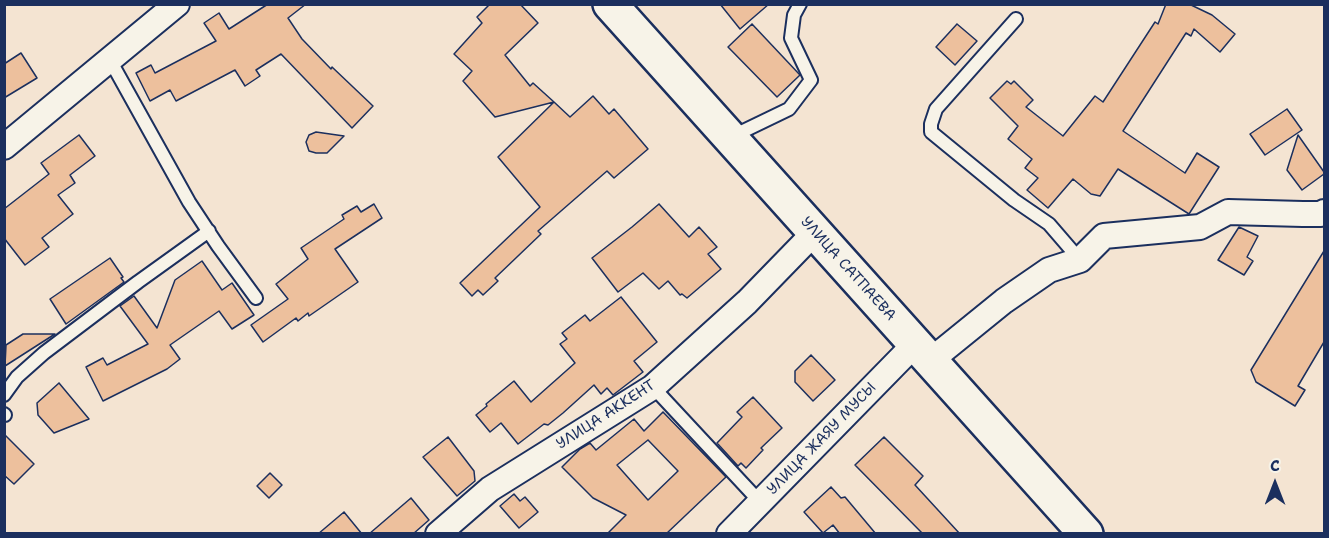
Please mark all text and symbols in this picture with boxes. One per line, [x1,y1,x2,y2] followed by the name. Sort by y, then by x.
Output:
[797,213,899,325] street label: УЛИЦА САТПАЕВА
[553,376,659,454] street label: УЛИЦА АККЕНТ
[764,379,880,499] street label: УЛИЦА ЖАЯУ МУСЫ
[1245,454,1305,514] north arrow
[1270,455,1280,476] text: С

